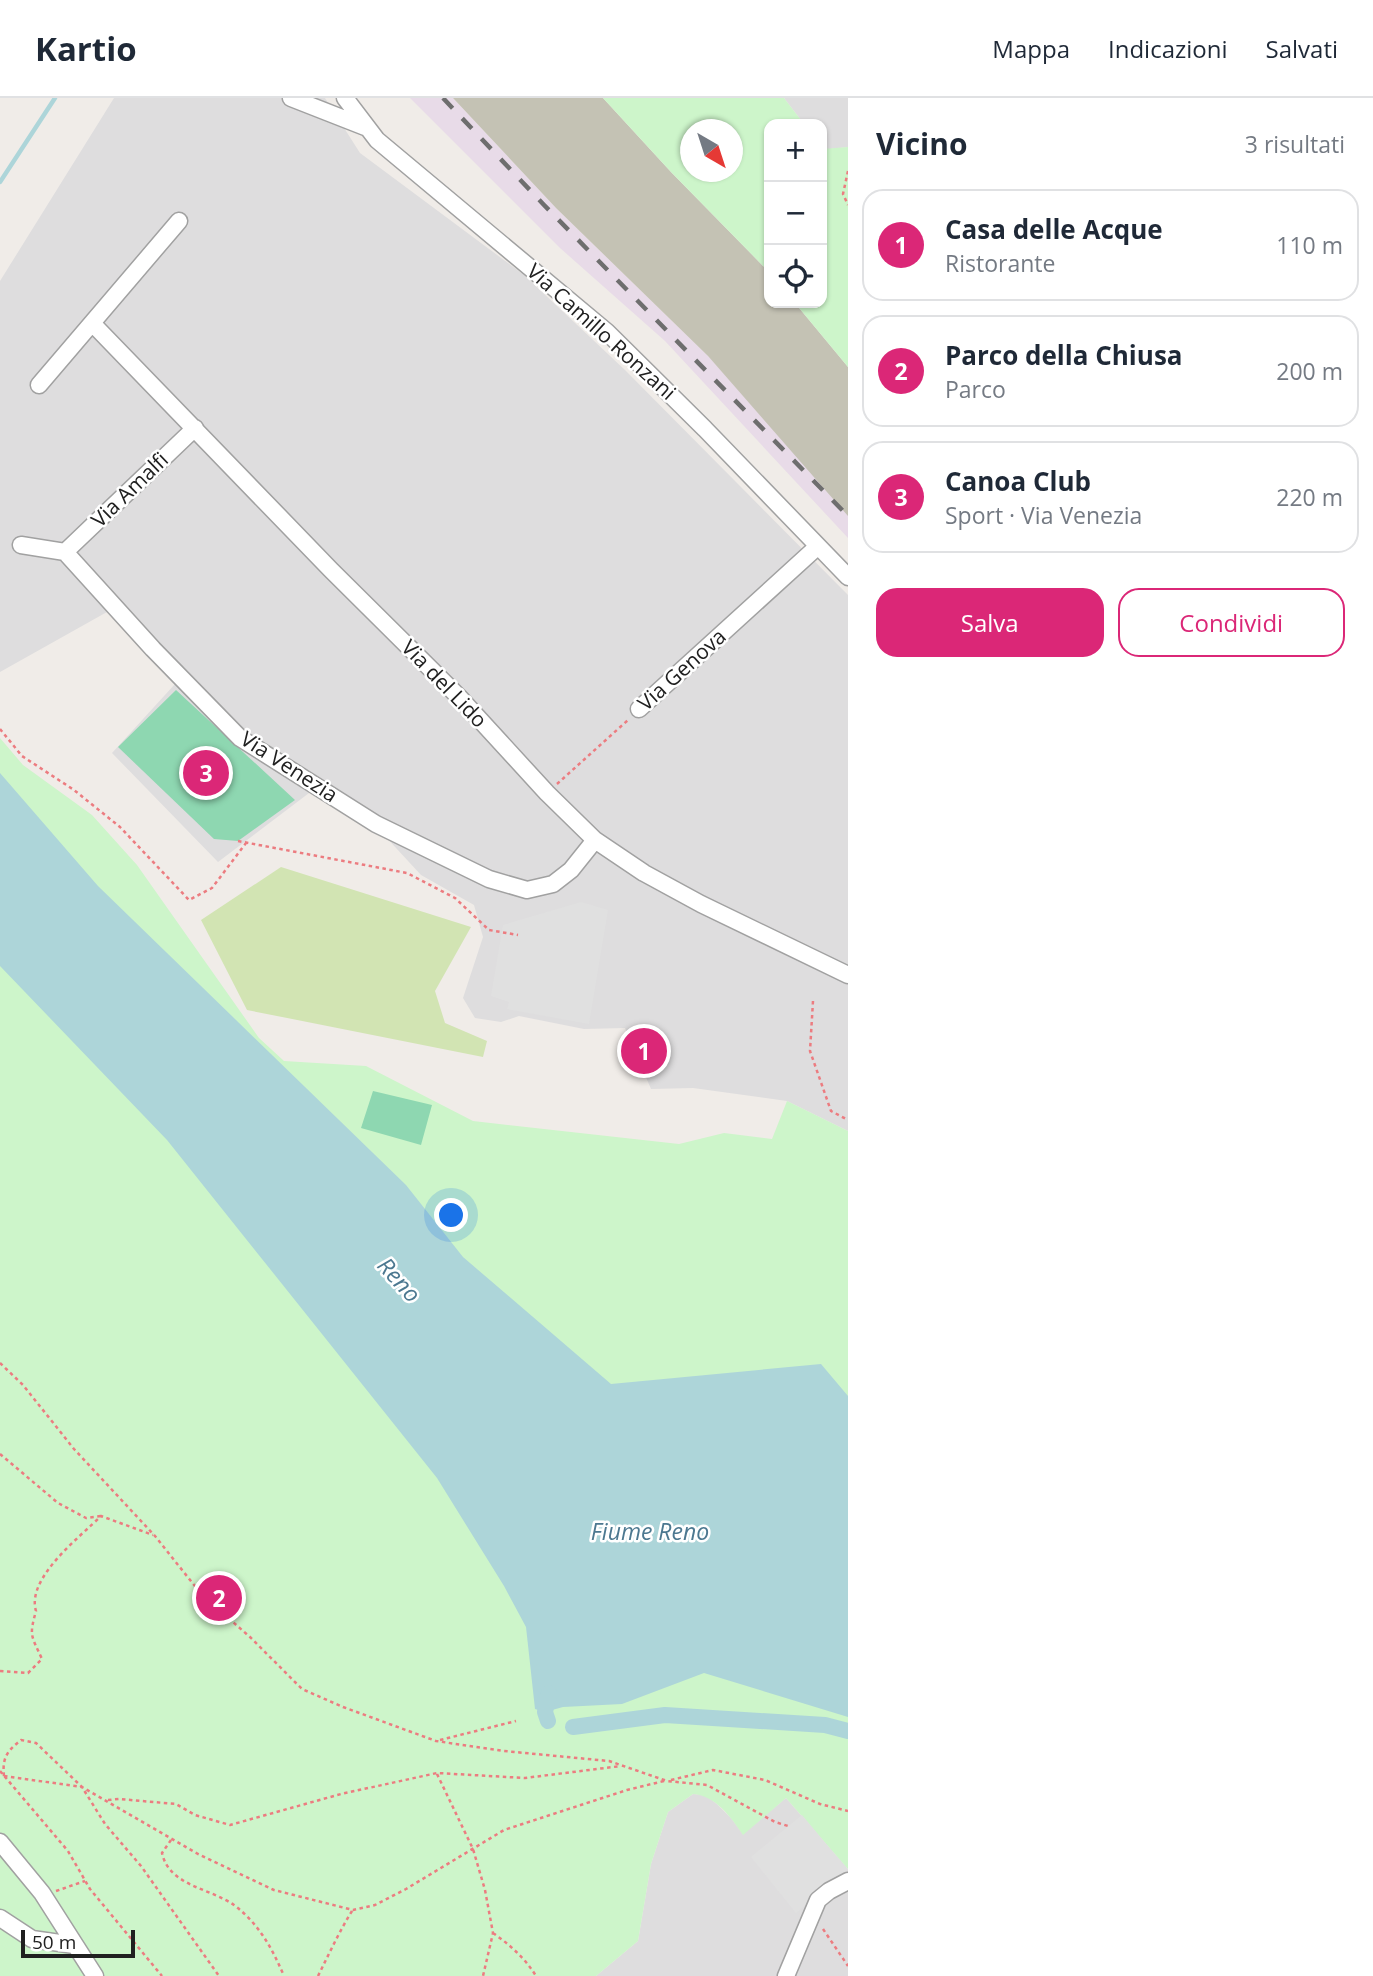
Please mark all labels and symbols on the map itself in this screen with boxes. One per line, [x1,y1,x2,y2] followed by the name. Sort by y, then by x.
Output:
[680,119,743,182] north arrow
[521,257,682,406] street label: Via Camillo Ronzani
[85,446,174,533] street label: Via Amalfi
[631,622,731,716] street label: Via Genova
[396,633,494,733] street label: Via del Lido
[235,724,344,808] street label: Via Venezia
[183,747,229,799] pin: 3
[621,1025,667,1077] pin: 1
[434,1198,468,1232] your location
[371,1250,429,1309] water label: Reno
[591,1515,709,1547] water label: Fiume Reno
[196,1572,242,1624] pin: 2
[21,1927,135,1959] scale bar

